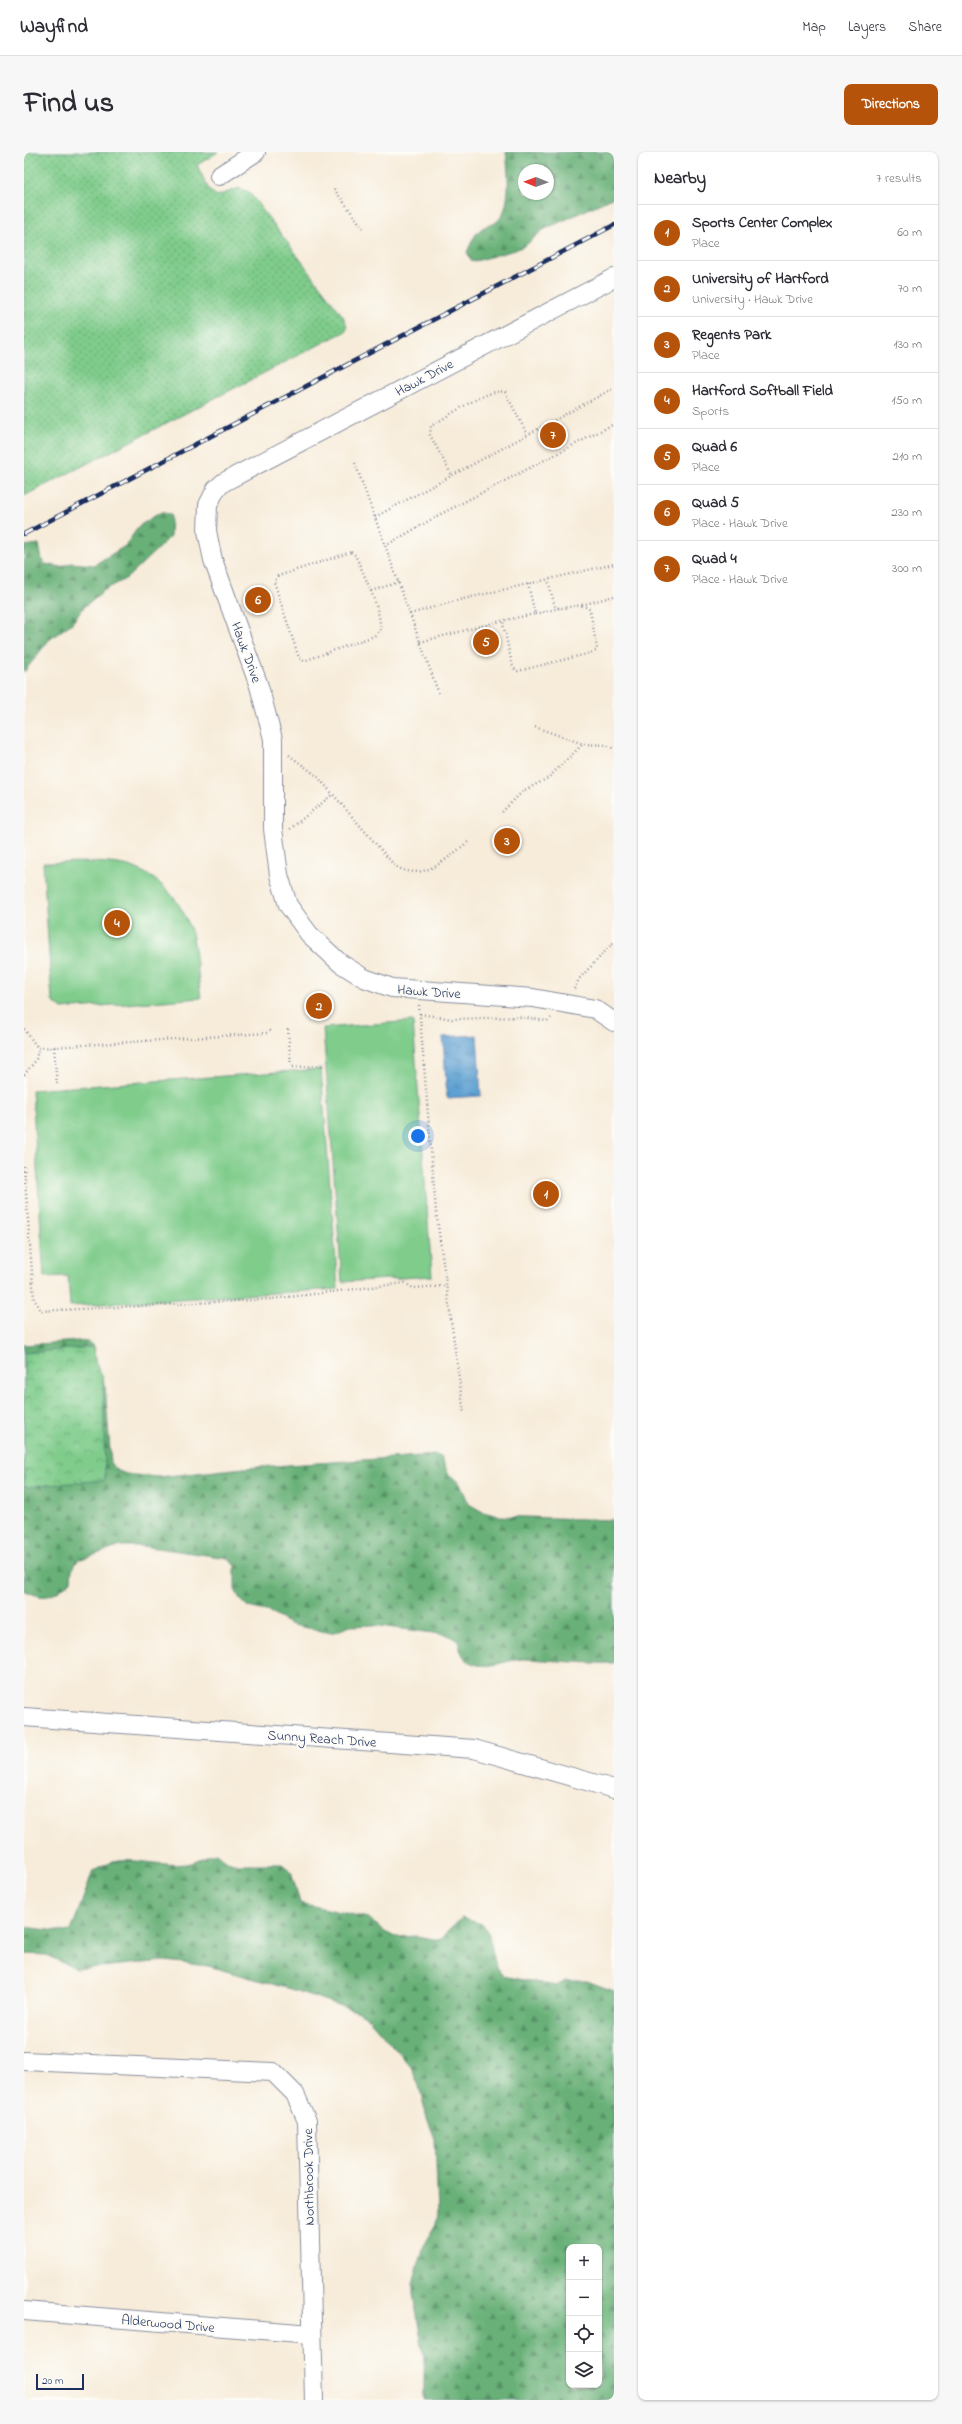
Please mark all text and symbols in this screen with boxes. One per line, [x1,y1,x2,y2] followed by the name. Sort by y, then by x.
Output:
[20,14,88,41] text: Wayfind
[802,17,826,38] text: Map
[848,17,886,38] text: Layers
[908,17,942,38] text: Share
[24,84,114,125] text: Find us
[844,84,938,125] button: Directions
[518,164,554,200] north arrow
[654,166,706,191] text: Nearby
[876,169,922,188] text: 7 results
[692,212,833,234] text: Sports Center Complex
[665,223,669,242] text: 1
[897,223,922,242] text: 60 m
[692,234,720,253] text: Place
[692,268,829,290] text: University of Hartford
[664,279,670,298] text: 2
[898,279,922,298] text: 70 m
[692,290,813,309] text: University · Hawk Drive
[692,324,771,346] text: Regents Park
[664,335,670,354] text: 3
[894,335,922,354] text: 130 m
[692,346,720,365] text: Place
[392,354,458,402] street label: Hawk Drive
[692,380,833,402] text: Hartford Softball Field
[664,391,670,410] text: 4
[891,391,922,410] text: 150 m
[692,402,729,421] text: Sports
[540,420,566,450] pin: 7
[692,436,737,458] text: Quad 6
[663,447,671,466] text: 5
[892,447,922,466] text: 210 m
[692,458,720,477] text: Place
[692,492,739,514] text: Quad 5
[664,503,670,522] text: 6
[891,503,922,522] text: 230 m
[692,514,788,533] text: Place · Hawk Drive
[692,548,737,570] text: Quad 4
[664,559,670,578] text: 7
[892,559,922,578] text: 300 m
[692,570,788,589] text: Place · Hawk Drive
[245,585,271,615] pin: 6
[225,619,267,687] street label: Hawk Drive
[473,627,499,657] pin: 5
[494,826,520,856] pin: 3
[104,908,130,938] pin: 4
[397,980,462,1005] street label: Hawk Drive
[306,991,332,1021] pin: 2
[408,1126,428,1146] your location
[533,1179,559,1209] pin: 1
[267,1725,378,1755] street label: Sunny Reach Drive
[298,2127,321,2226] street label: Northbrook Drive
[566,2244,602,2388] map controls
[566,2244,602,2280] button: +
[566,2280,602,2316] button: −
[120,2310,216,2339] street label: Alderwood Drive
[566,2316,602,2352] button: locate
[566,2352,602,2388] button: layers
[36,2372,84,2391] scale bar
[42,2373,64,2389] text: 20 m

